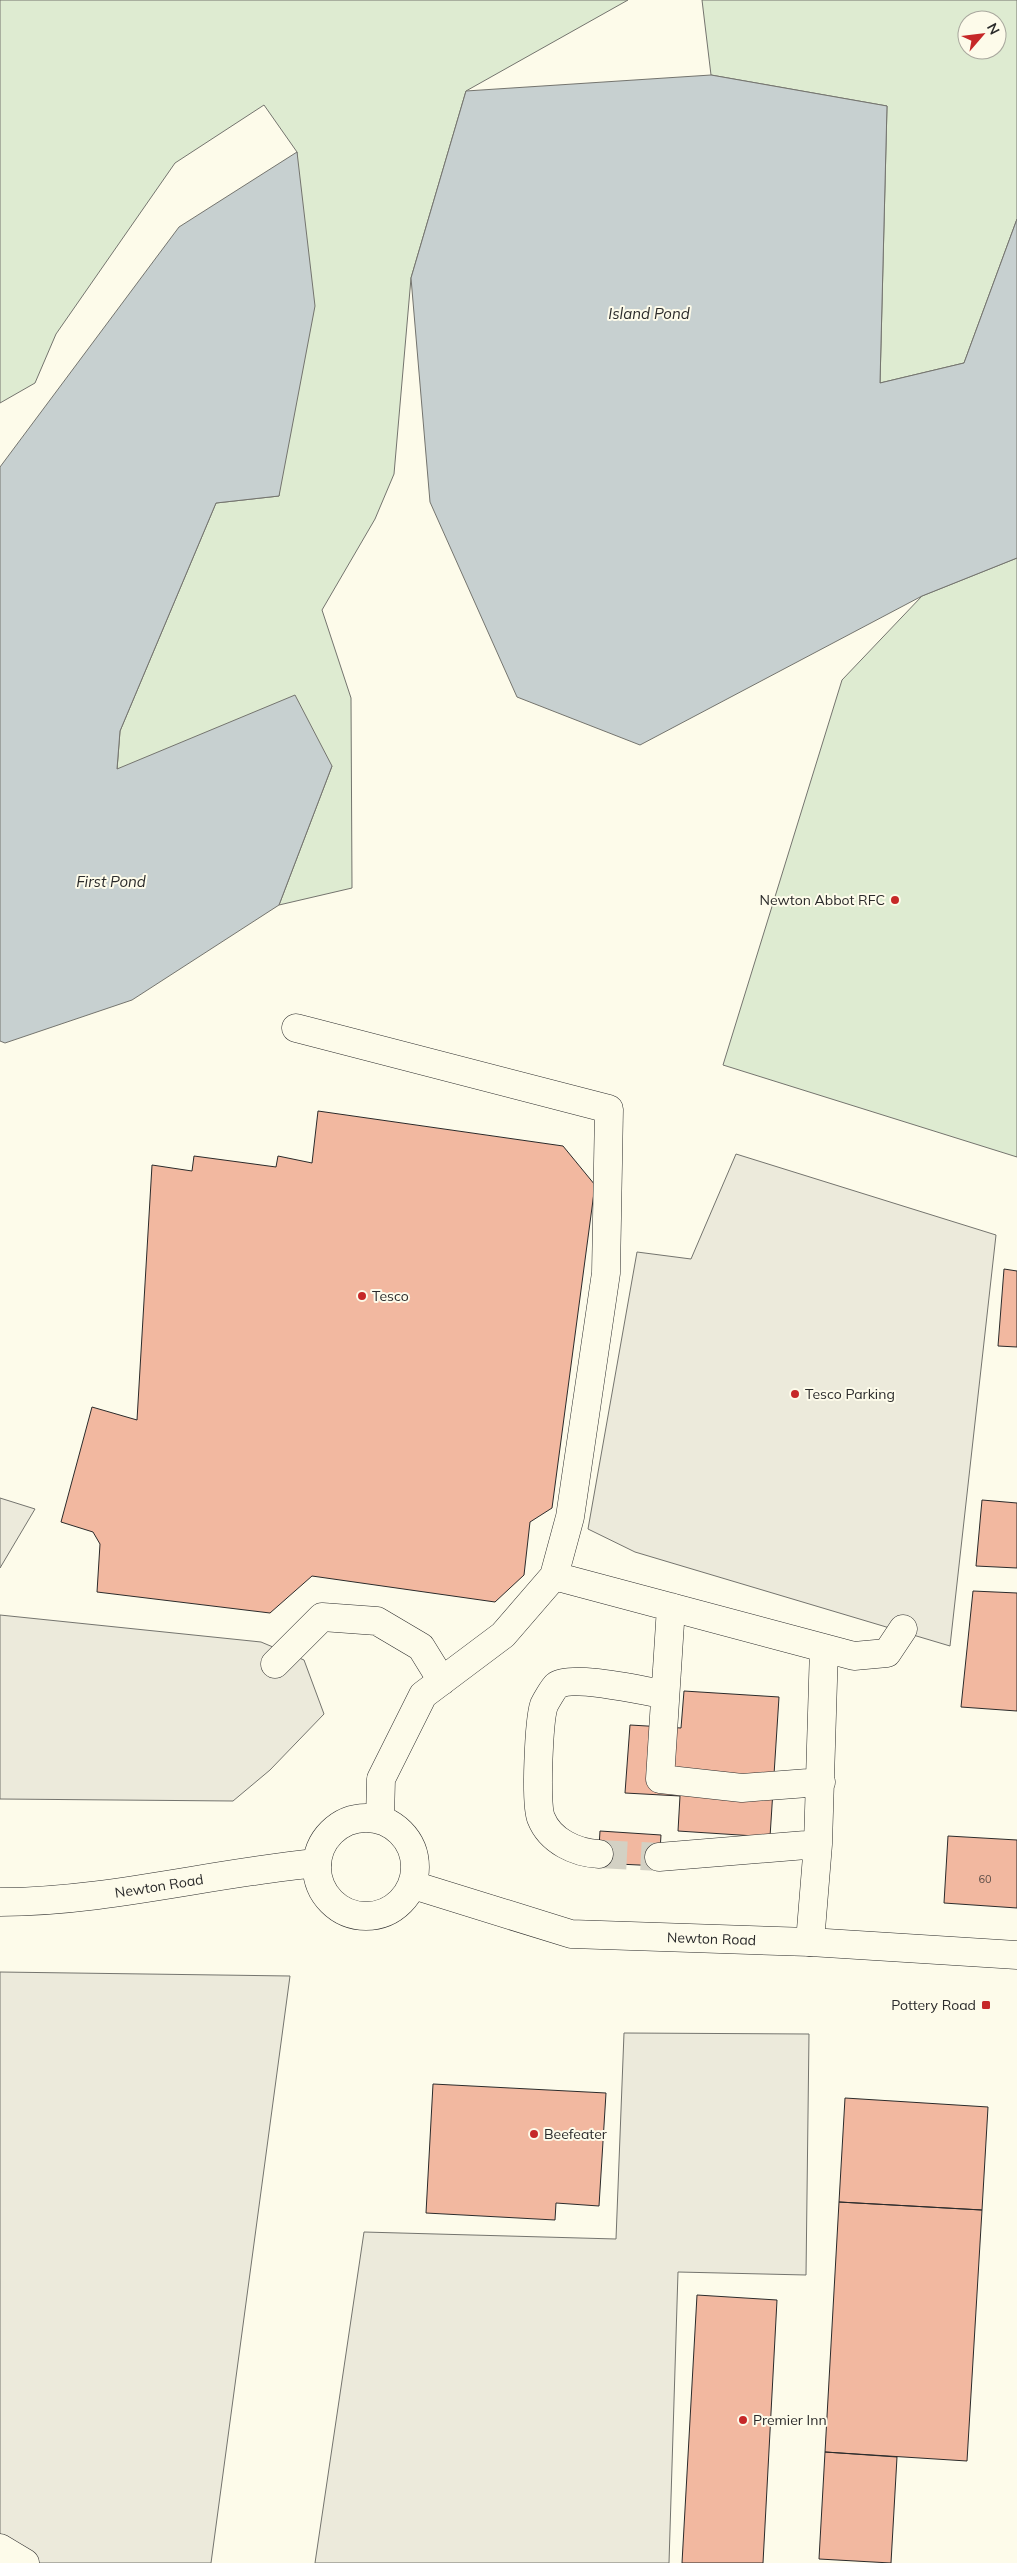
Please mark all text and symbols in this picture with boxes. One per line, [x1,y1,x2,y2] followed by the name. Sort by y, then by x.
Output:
[957,10,1007,60] north arrow
[983,20,1004,38] text: N
[608,304,690,323] water label: Island Pond
[76,872,146,891] water label: First Pond
[760,891,885,909] place label: Newton Abbot RFC
[889,894,901,906] marker: Newton Abbot RFC
[372,1287,409,1305] place label: Tesco
[356,1290,368,1302] marker: Tesco
[805,1385,895,1403] place label: Tesco Parking
[789,1388,801,1400] marker: Tesco Parking
[114,1870,205,1902] street label: Newton Road
[978,1872,992,1886] house number: 60
[667,1928,756,1949] street label: Newton Road
[891,1996,976,2014] place label: Pottery Road
[980,1999,992,2011] marker: Pottery Road
[544,2125,608,2143] place label: Beefeater
[528,2128,540,2140] marker: Beefeater
[753,2411,827,2429] place label: Premier Inn
[737,2414,749,2426] marker: Premier Inn

